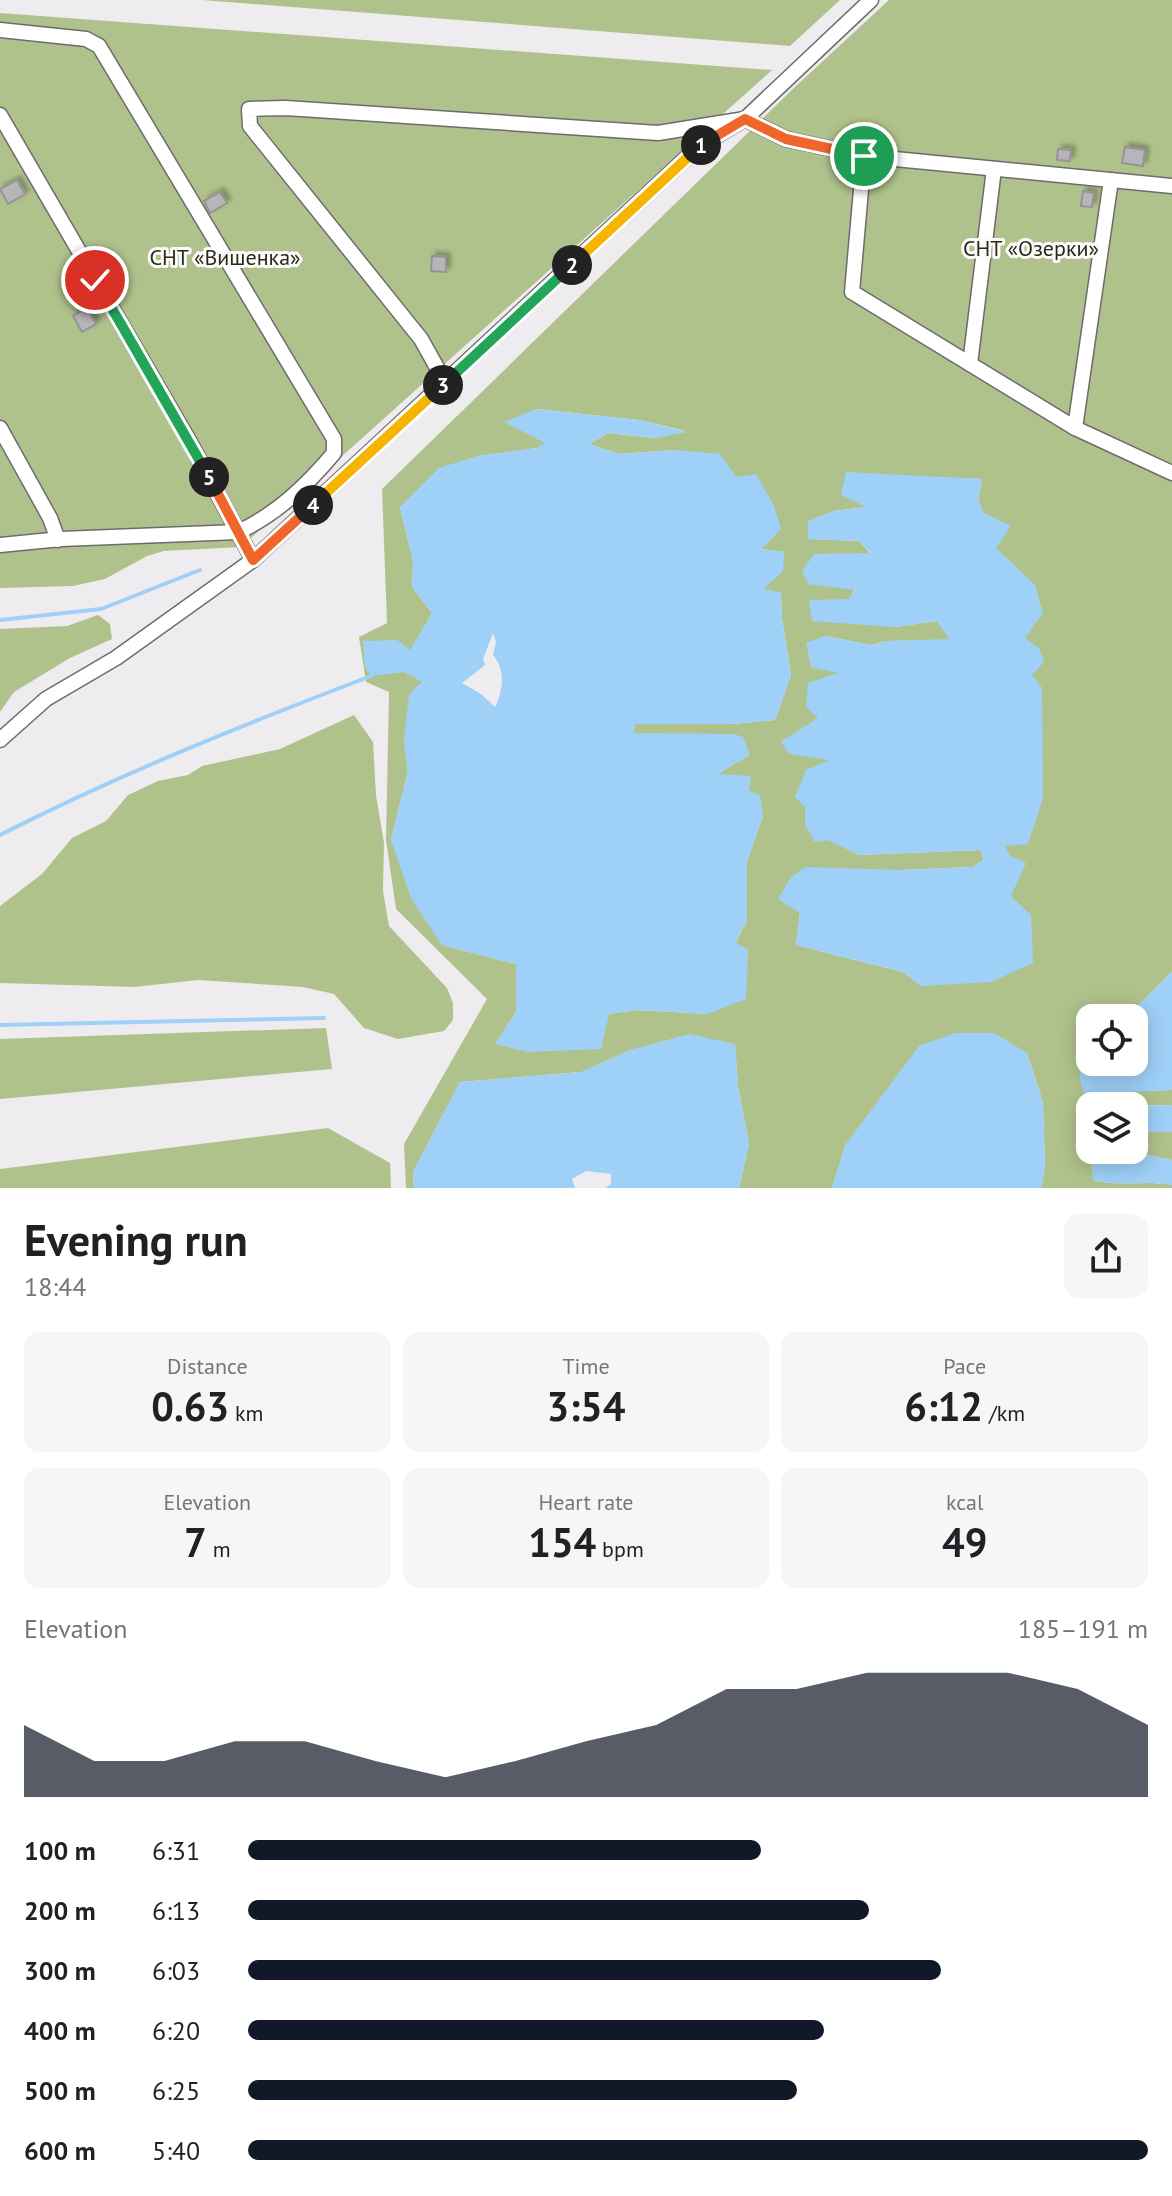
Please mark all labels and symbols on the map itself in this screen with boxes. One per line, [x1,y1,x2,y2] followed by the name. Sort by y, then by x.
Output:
[830,122,898,190] pin
[681,125,721,165] pin: 1
[963,234,1099,262] park label: СНТ «Озерки»
[149,243,301,271] park label: СНТ «Вишенка»
[552,245,592,285] pin: 2
[61,246,129,314] pin
[423,365,463,405] pin: 3
[189,457,229,497] pin: 5
[293,485,333,525] pin: 4

